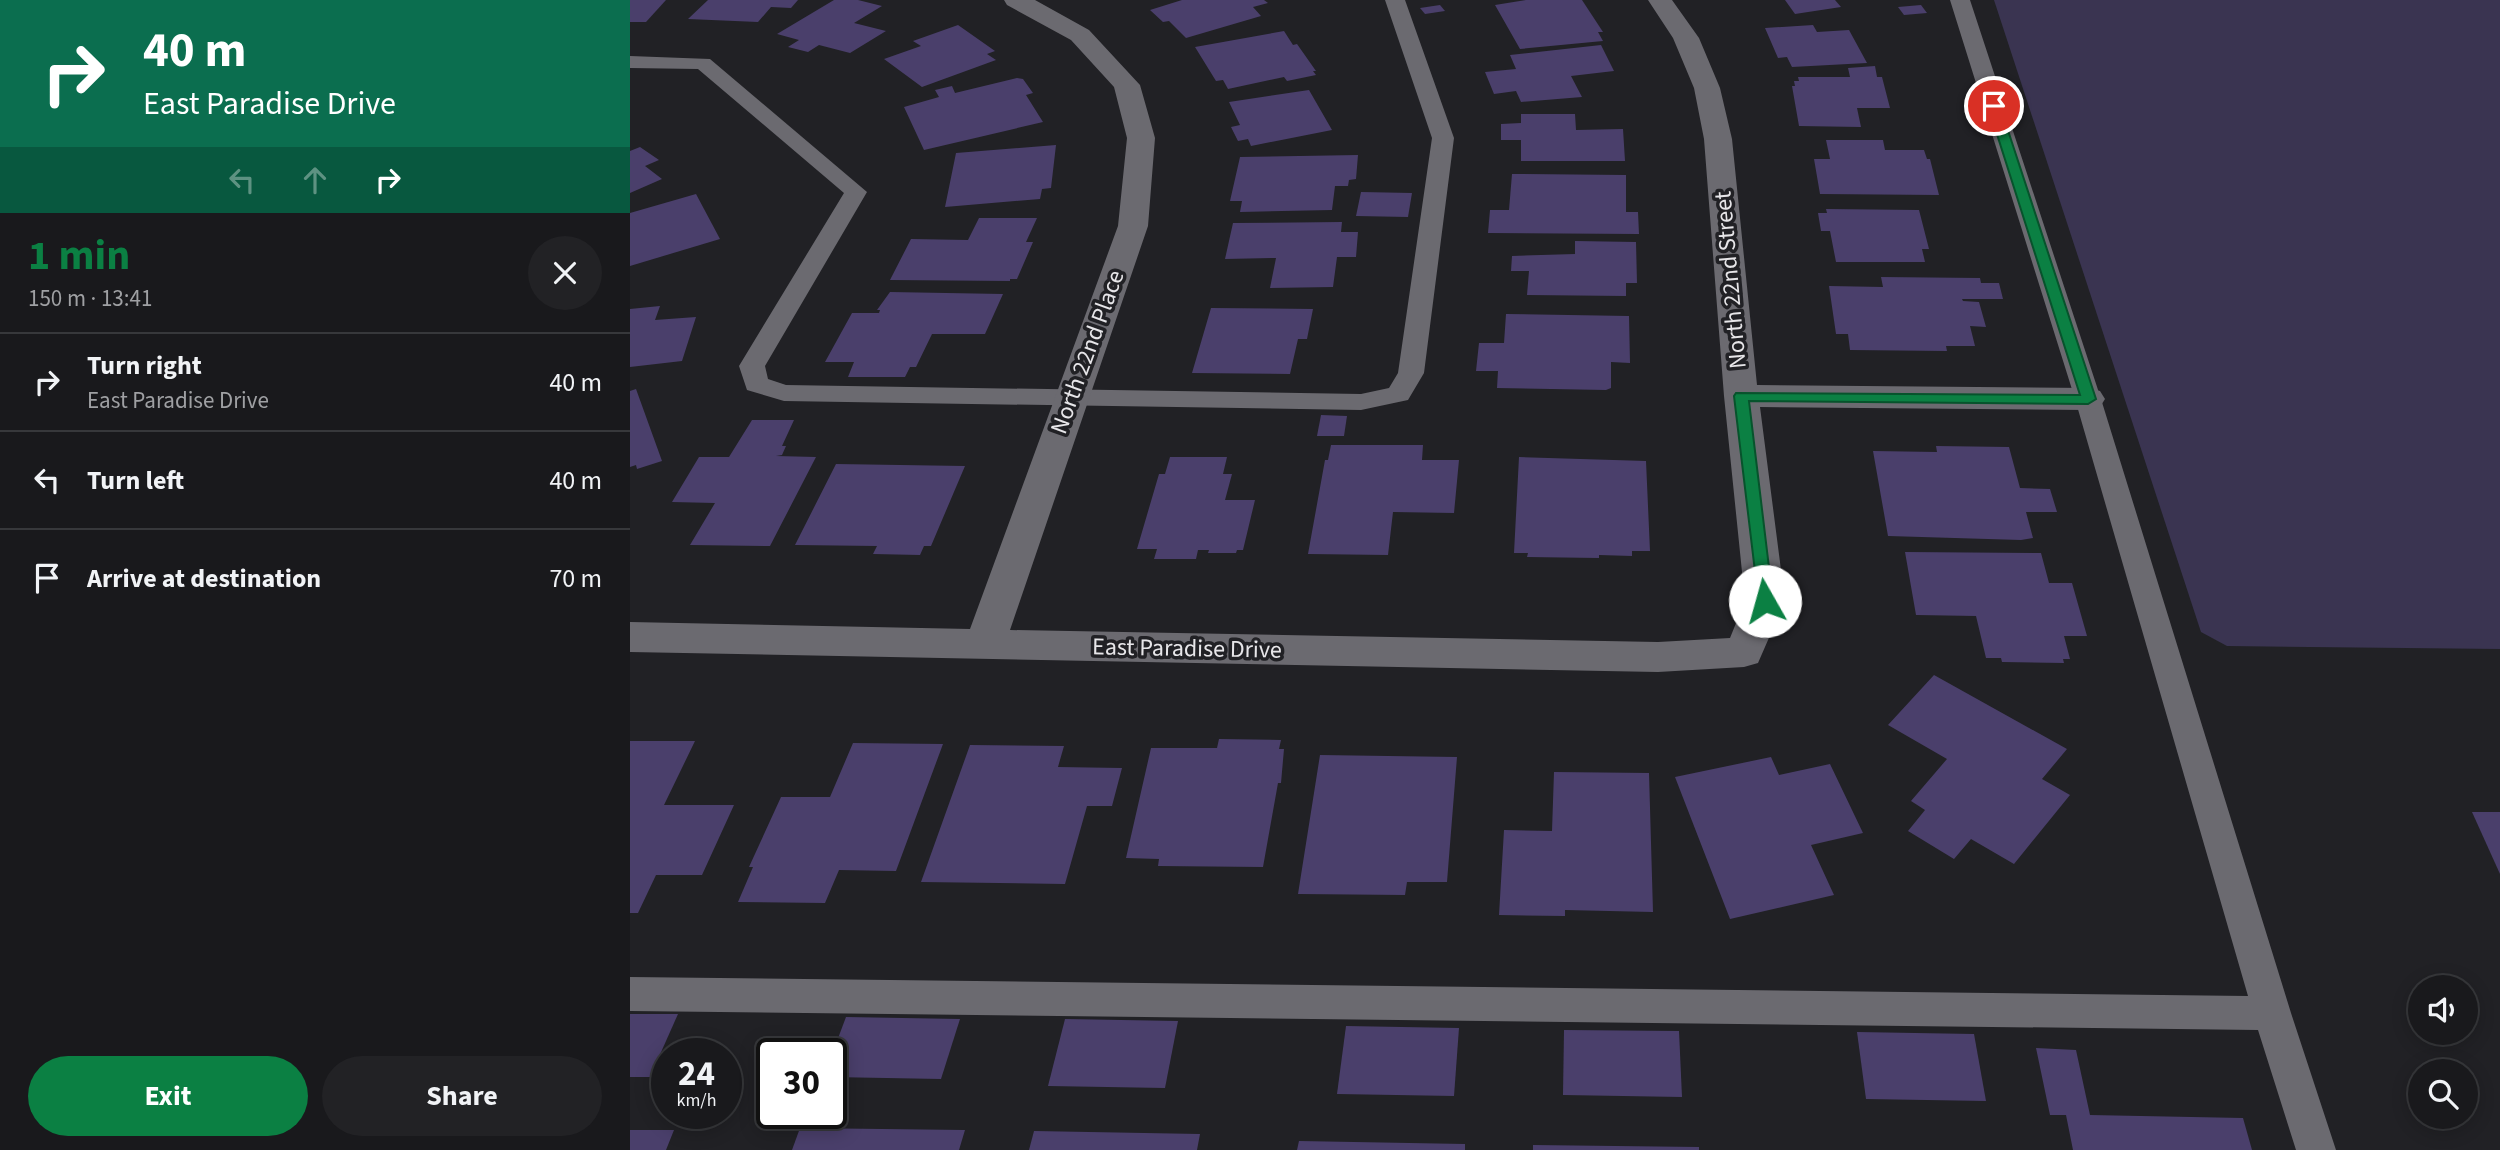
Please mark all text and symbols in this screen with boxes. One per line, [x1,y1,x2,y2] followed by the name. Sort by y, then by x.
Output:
[143,16,247,86] text: 40 m
[28,28,119,119] icon: right
[1964,76,2024,136] pin
[143,81,396,127] text: East Paradise Drive
[1975,87,2013,125] icon: arrive
[223,161,261,199] icon: left
[296,161,334,199] icon: ahead
[369,161,407,199] icon: right
[1705,190,1756,370] street label: North 22nd Street
[28,226,130,286] text: 1 min
[528,236,602,310] button: close
[1042,265,1133,439] street label: North 22nd Place
[28,282,152,315] text: 150 m · 13:41
[87,347,202,384] text: Turn right
[28,363,66,401] icon: right
[549,364,602,401] text: 40 m
[87,384,269,417] text: East Paradise Drive
[28,461,66,499] icon: left
[87,462,184,499] text: Turn left
[549,462,602,499] text: 40 m
[28,559,66,597] icon: arrive
[87,560,321,597] text: Arrive at destination
[549,560,602,597] text: 70 m
[1728,564,1802,638] position arrow
[1092,629,1282,668] street label: East Paradise Drive
[2408,975,2478,1129] map controls
[2408,975,2478,1045] button: sound
[756,1038,847,1129] speed limit sign: 30
[678,1049,715,1099] text: 24
[28,1056,308,1136] button: Exit
[322,1056,602,1136] button: Share
[2408,1059,2478,1129] button: search
[677,1088,716,1113] text: km/h

